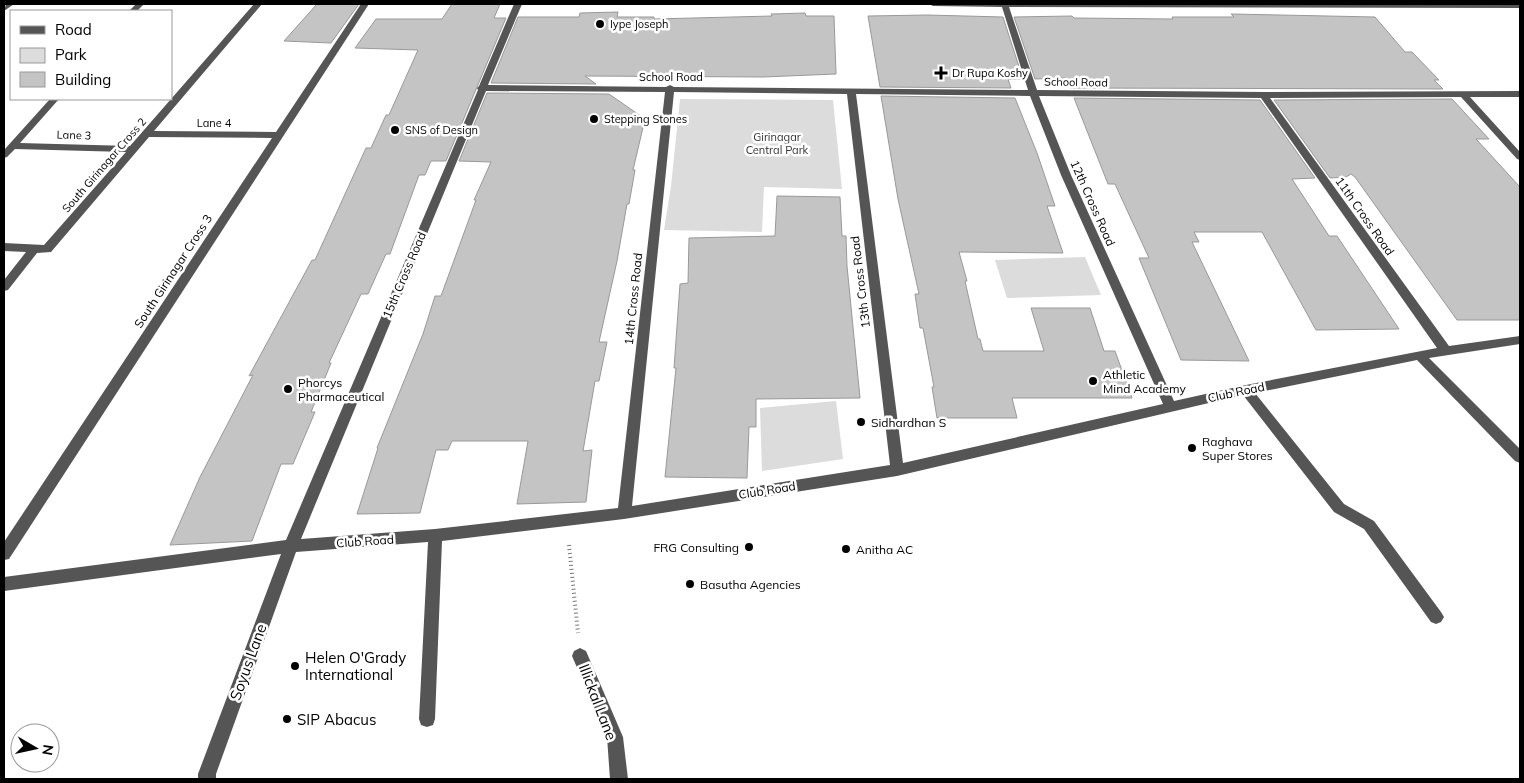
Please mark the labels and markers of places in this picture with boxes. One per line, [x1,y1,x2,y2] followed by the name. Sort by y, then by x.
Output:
[610,17,669,31] place label: Iype Joseph
[594,18,606,30] marker: Iype Joseph
[934,66,948,80] marker: Dr Rupa Koshy
[952,66,1028,80] place label: Dr Rupa Koshy
[604,112,687,126] place label: Stepping Stones
[588,113,600,125] marker: Stepping Stones
[405,123,478,137] place label: SNS of Design
[389,124,401,136] marker: SNS of Design
[1103,367,1187,396] place label: Athletic Mind Academy
[298,375,384,404] place label: Phorcys Pharmaceutical
[1087,375,1099,387] marker: Athletic Mind Academy
[282,383,294,395] marker: Phorcys Pharmaceutical
[871,415,946,430] place label: Sidhardhan S
[855,416,867,428] marker: Sidhardhan S
[1202,434,1273,463] place label: Raghava Super Stores
[1186,442,1198,454] marker: Raghava Super Stores
[653,540,739,555] place label: FRG Consulting
[743,541,755,553] marker: FRG Consulting
[856,542,913,557] place label: Anitha AC
[840,543,852,555] marker: Anitha AC
[700,577,801,592] place label: Basutha Agencies
[684,578,696,590] marker: Basutha Agencies
[305,648,406,684] place label: Helen O'Grady International
[289,660,301,672] marker: Helen O'Grady International
[297,710,376,729] place label: SIP Abacus
[281,713,293,725] marker: SIP Abacus

